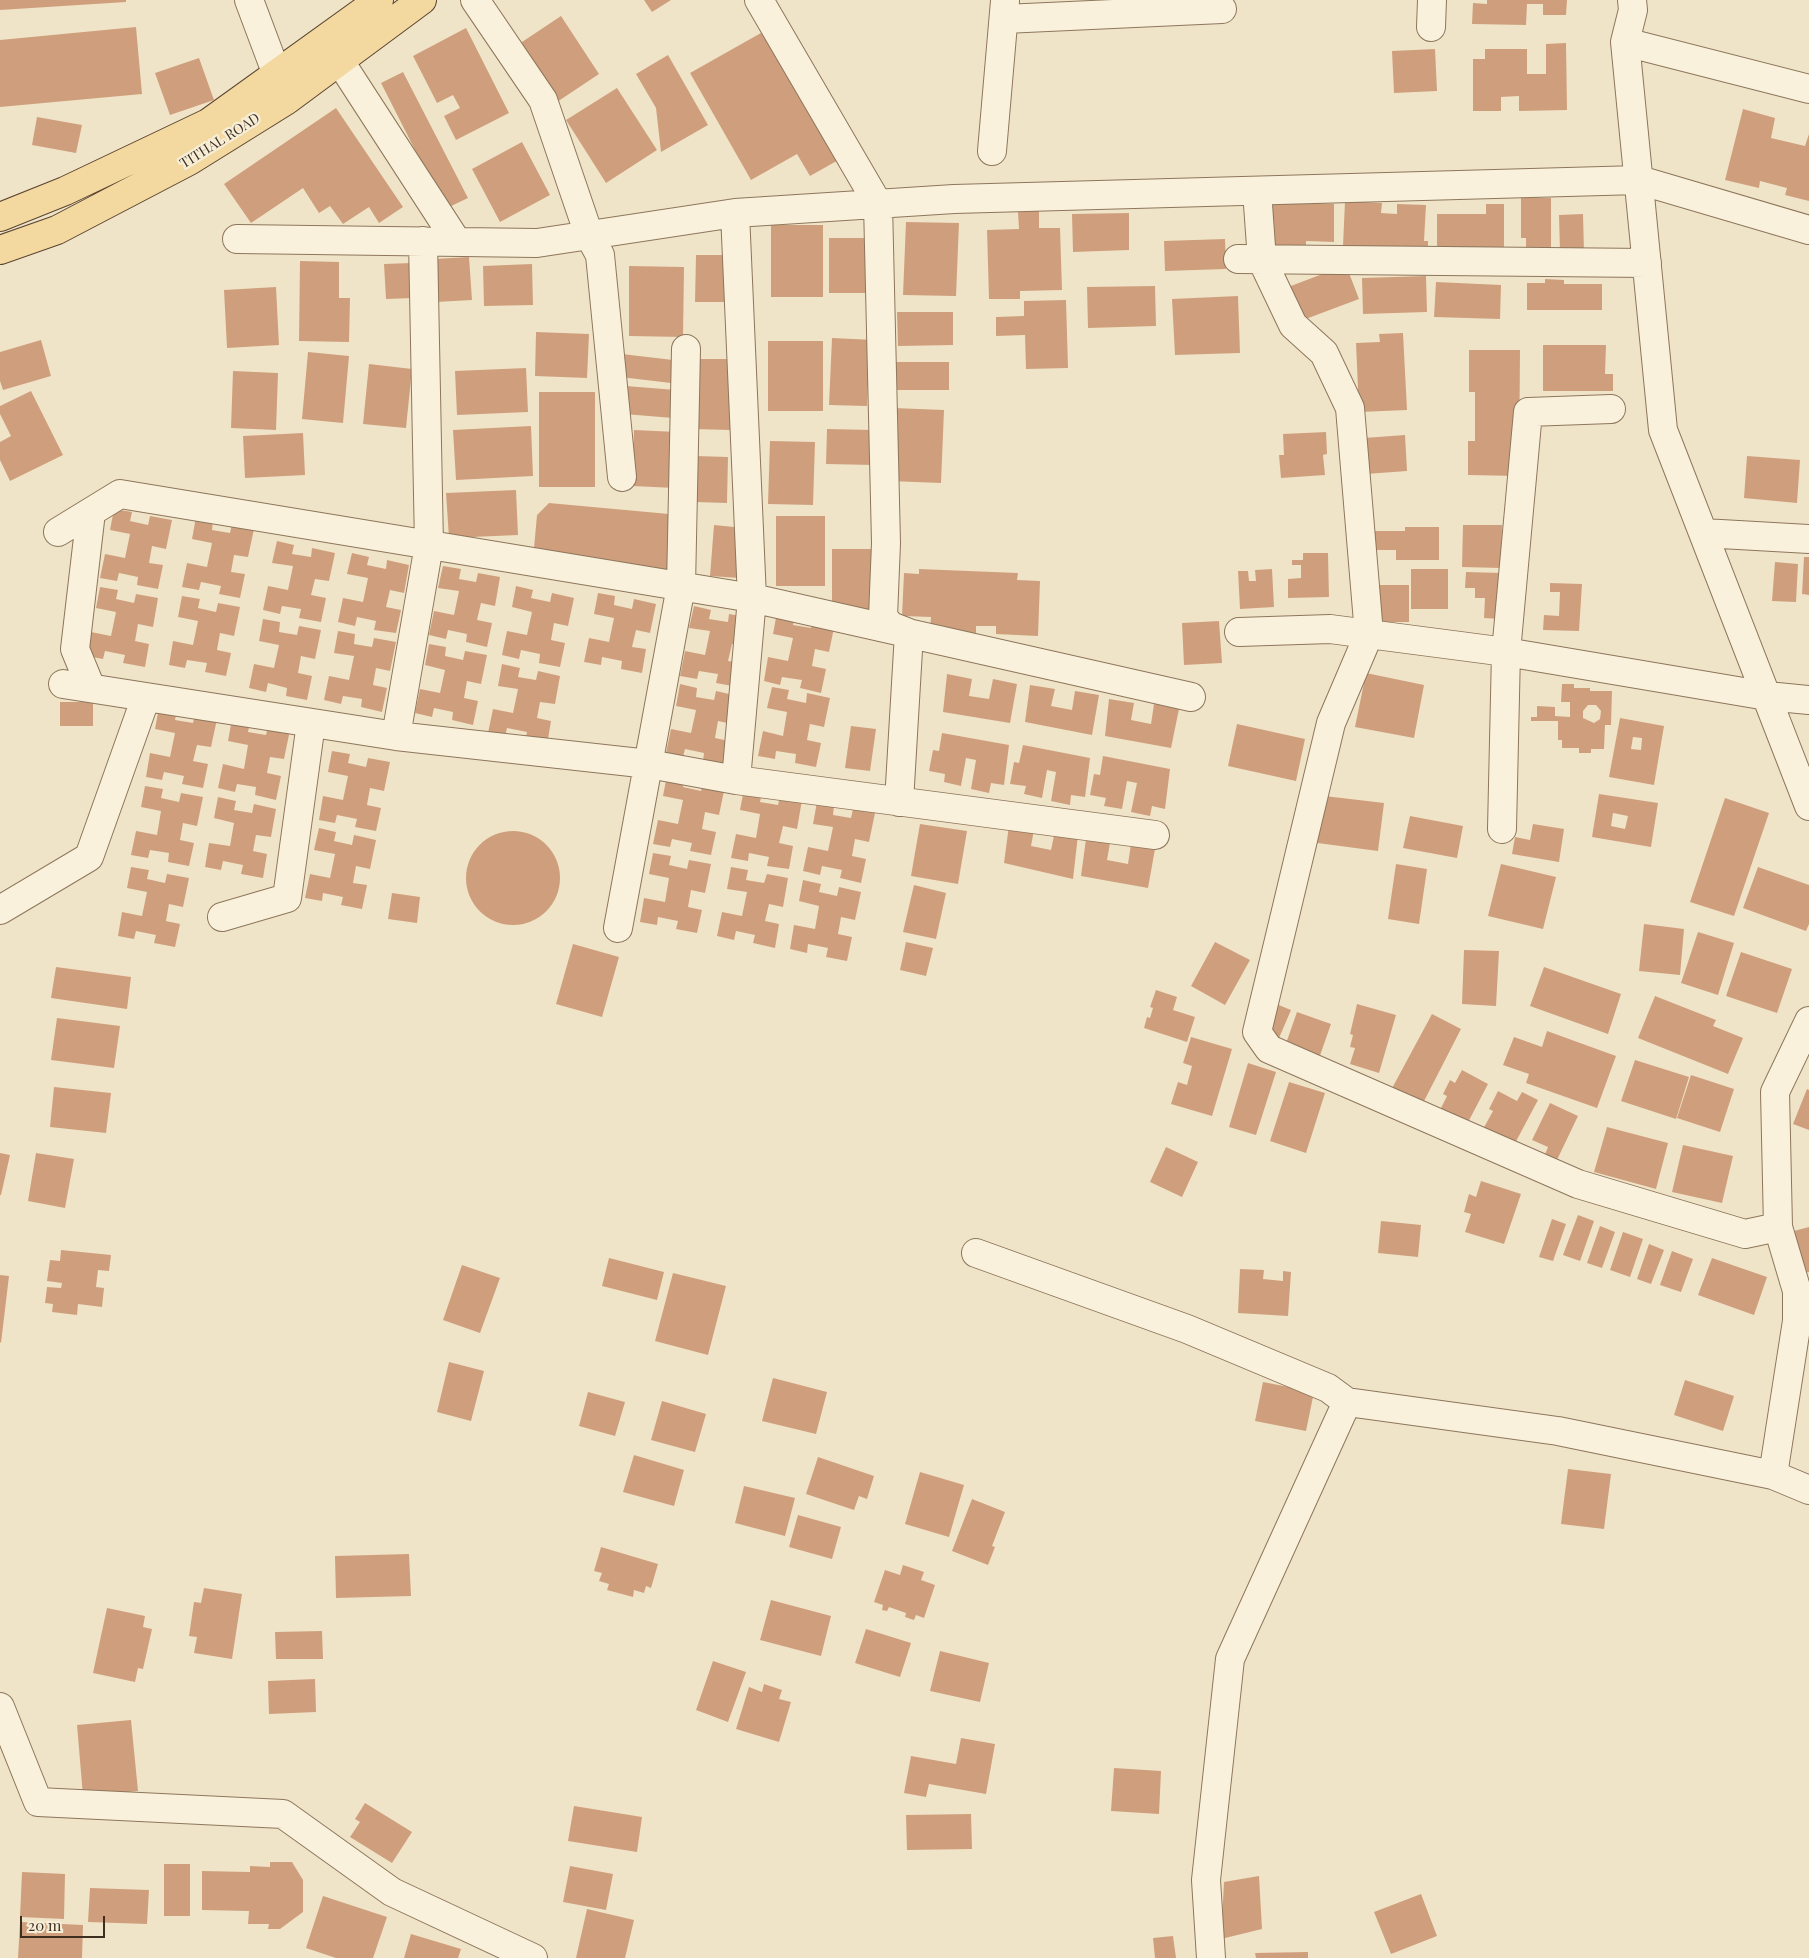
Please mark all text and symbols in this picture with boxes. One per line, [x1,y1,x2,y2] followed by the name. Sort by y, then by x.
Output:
[177,110,263,172] street label: TITHAL ROAD
[22,1906,108,1938] scale bar
[28,1915,61,1935] text: 20 m

